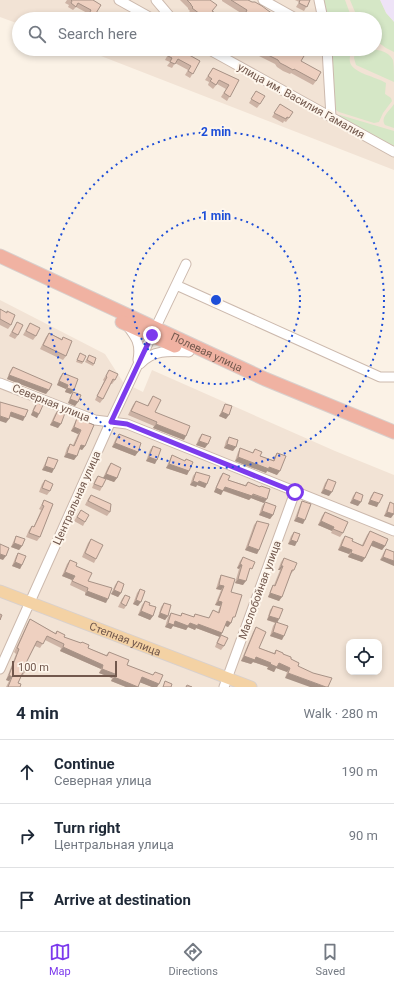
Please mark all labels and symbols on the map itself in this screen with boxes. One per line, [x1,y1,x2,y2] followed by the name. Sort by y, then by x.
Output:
[235,61,367,141] street label: улица им. Василия Гамалия
[201,125,231,139] text: 2 min
[201,209,231,223] text: 1 min
[209,293,223,307] centre of rings
[143,326,161,344] route end
[169,330,245,374] street label: Полевая улица
[10,382,92,424] street label: Северная улица
[50,449,104,547] street label: Центральная улица
[286,483,304,501] route start
[236,539,284,641] street label: Маслобойная улица
[88,619,163,658] street label: Степная улица
[12,659,117,678] scale bar

